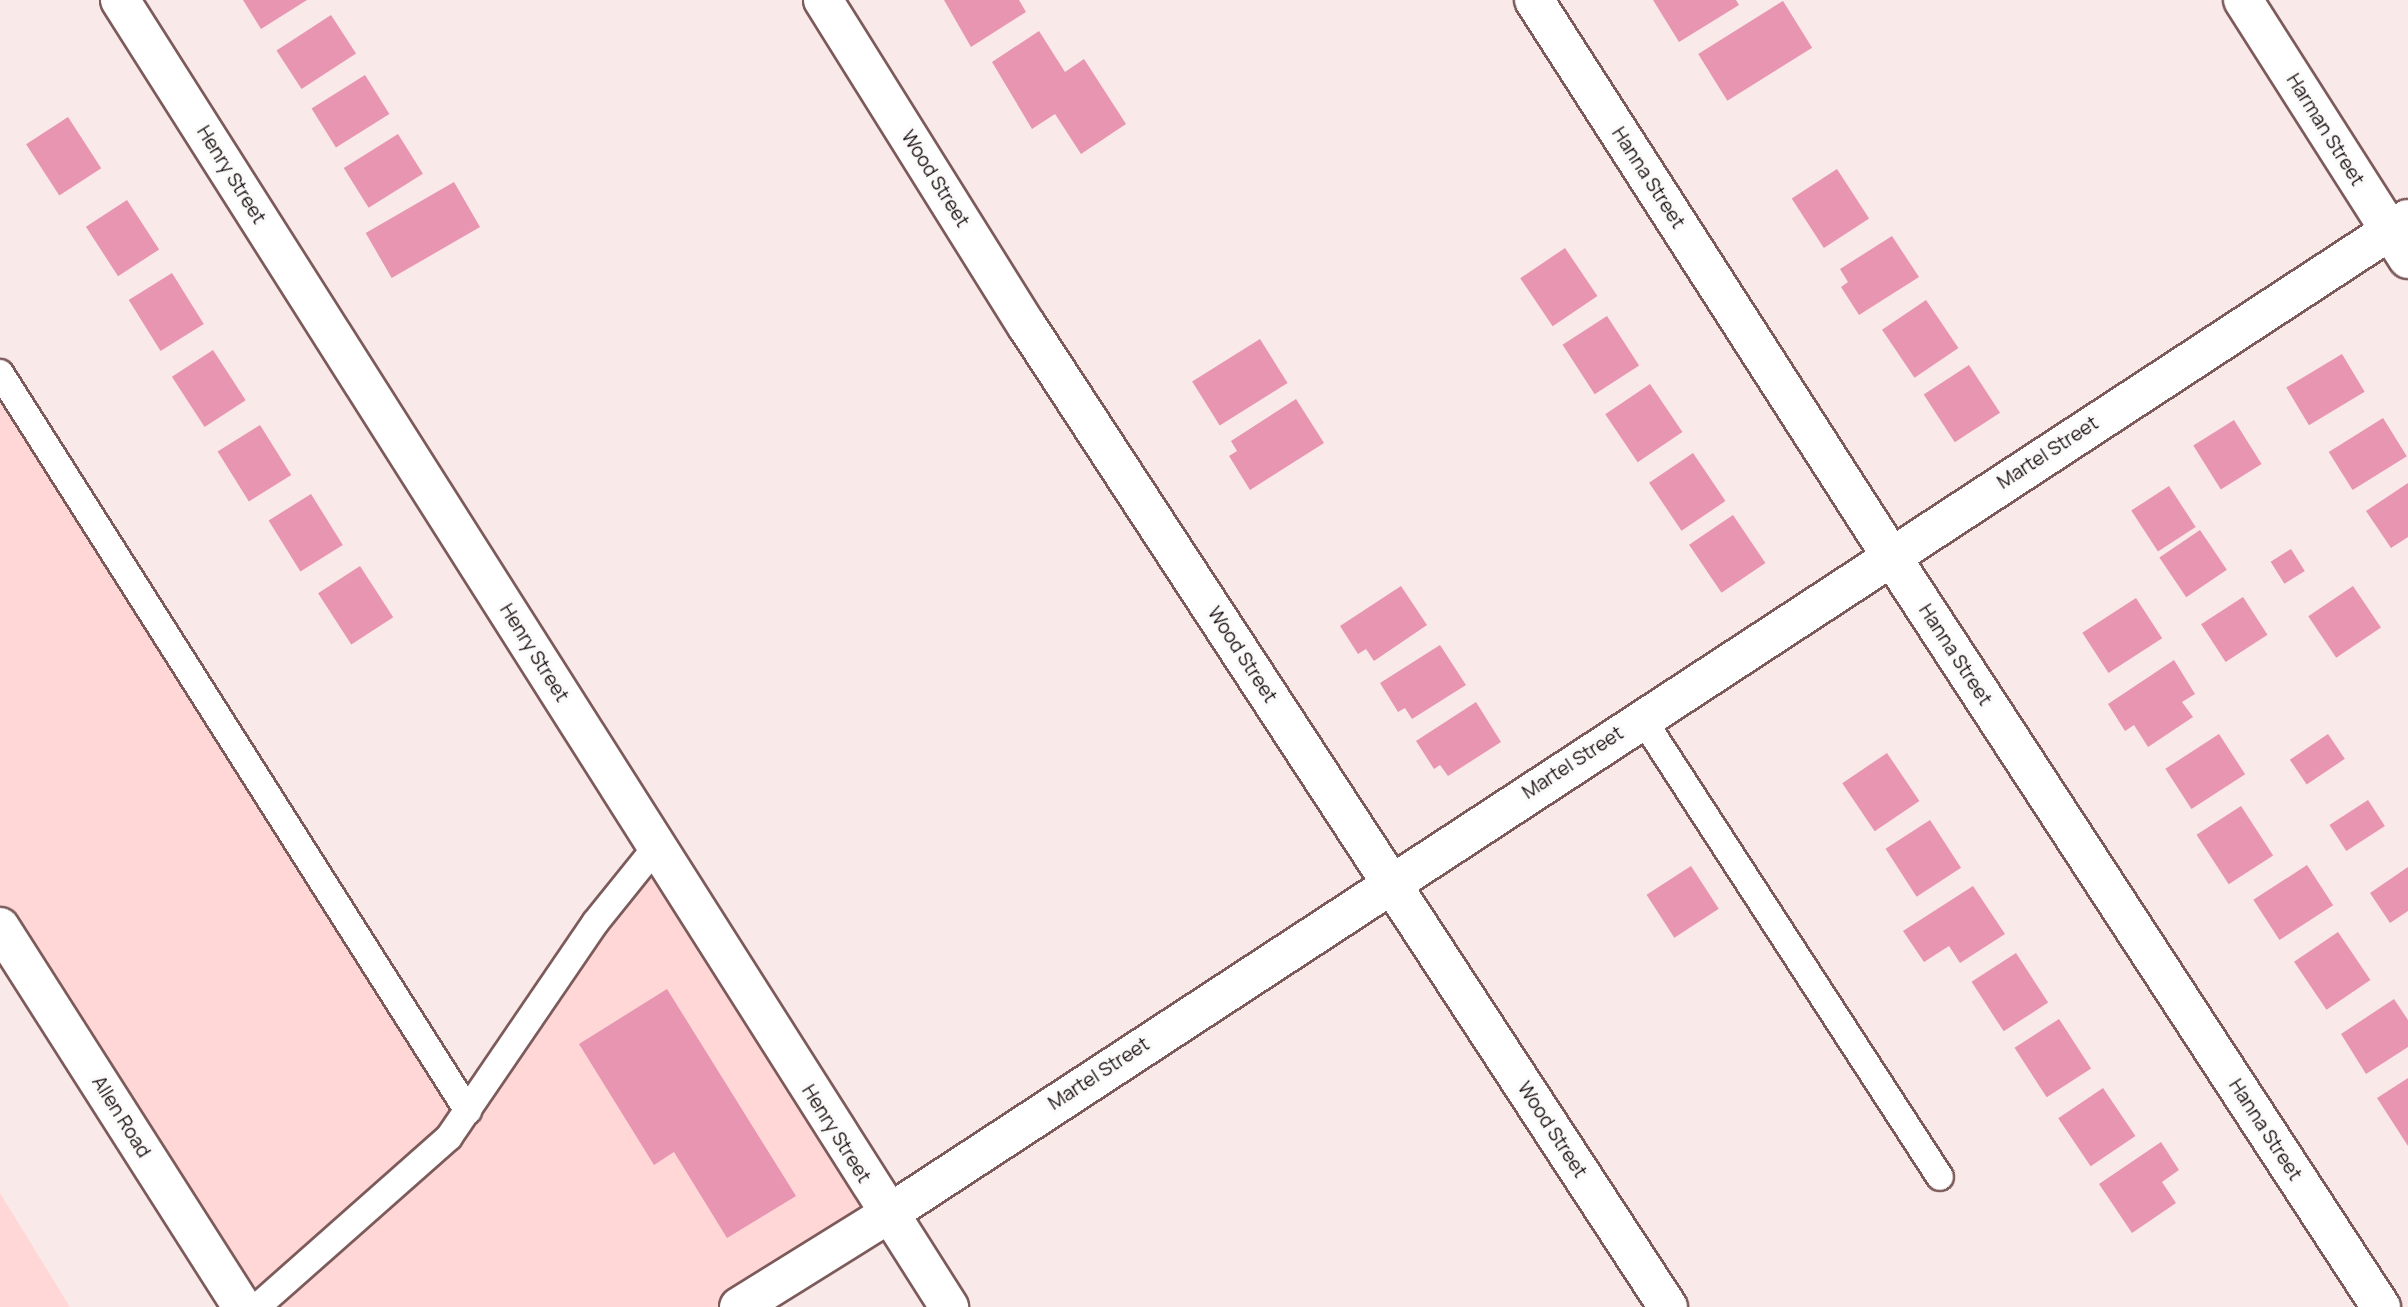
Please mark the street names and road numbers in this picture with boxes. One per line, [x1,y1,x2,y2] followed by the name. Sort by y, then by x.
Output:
[2281,70,2369,190] street label: Harman Street
[192,122,270,228] street label: Henry Street
[1607,123,1689,233] street label: Hanna Street
[896,126,974,232] street label: Wood Street
[1993,412,2103,494] street label: Martel Street
[495,600,573,706] street label: Henry Street
[1914,600,1996,710] street label: Hanna Street
[1202,603,1282,707] street label: Wood Street
[1518,722,1628,804] street label: Martel Street
[1044,1033,1154,1115] street label: Martel Street
[87,1072,155,1162] street label: Allen Road
[2224,1075,2306,1185] street label: Hanna Street
[1512,1078,1592,1182] street label: Wood Street
[797,1081,875,1187] street label: Henry Street

